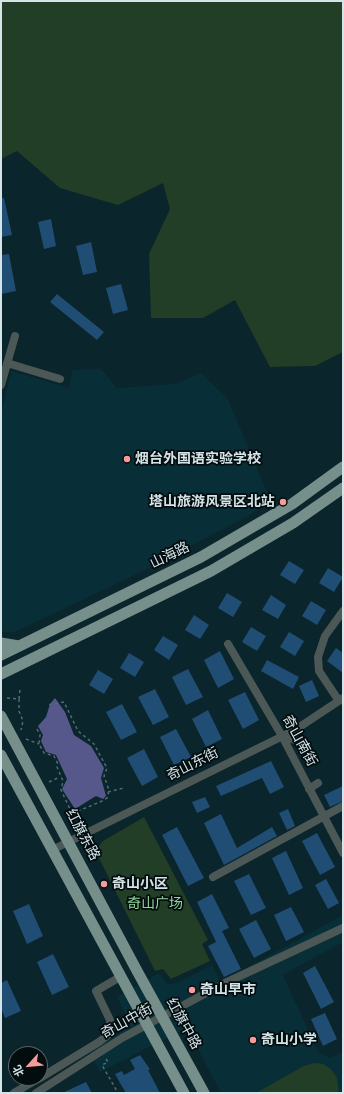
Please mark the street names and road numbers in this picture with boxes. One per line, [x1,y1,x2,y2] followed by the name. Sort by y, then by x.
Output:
[147,539,193,573] street label: 山海路
[278,712,320,770] street label: 奇山南街
[164,745,222,785] street label: 奇山东街
[61,806,103,864] street label: 红旗东路
[162,995,204,1053] street label: 红旗中路
[98,1001,156,1043] street label: 奇山中街

